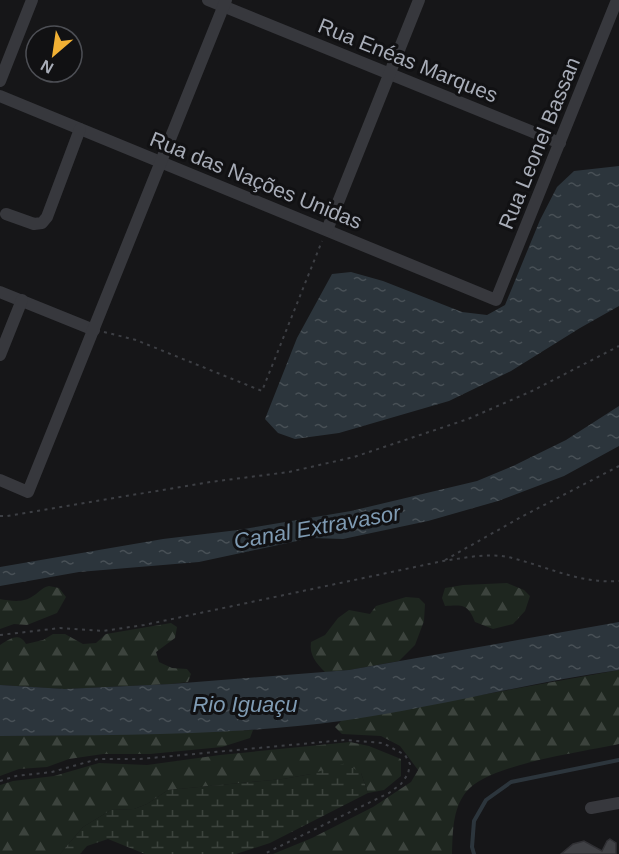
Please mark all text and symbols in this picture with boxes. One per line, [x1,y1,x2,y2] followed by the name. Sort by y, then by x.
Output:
[315,13,501,107] street label: Rua Enéas Marques
[24,24,84,84] north arrow
[494,54,584,232] street label: Rua Leonel Bassan
[38,56,56,77] text: N
[147,127,365,233] street label: Rua das Nações Unidas
[232,500,404,554] water label: Canal Extravasor
[192,692,298,717] water label: Rio Iguaçu

